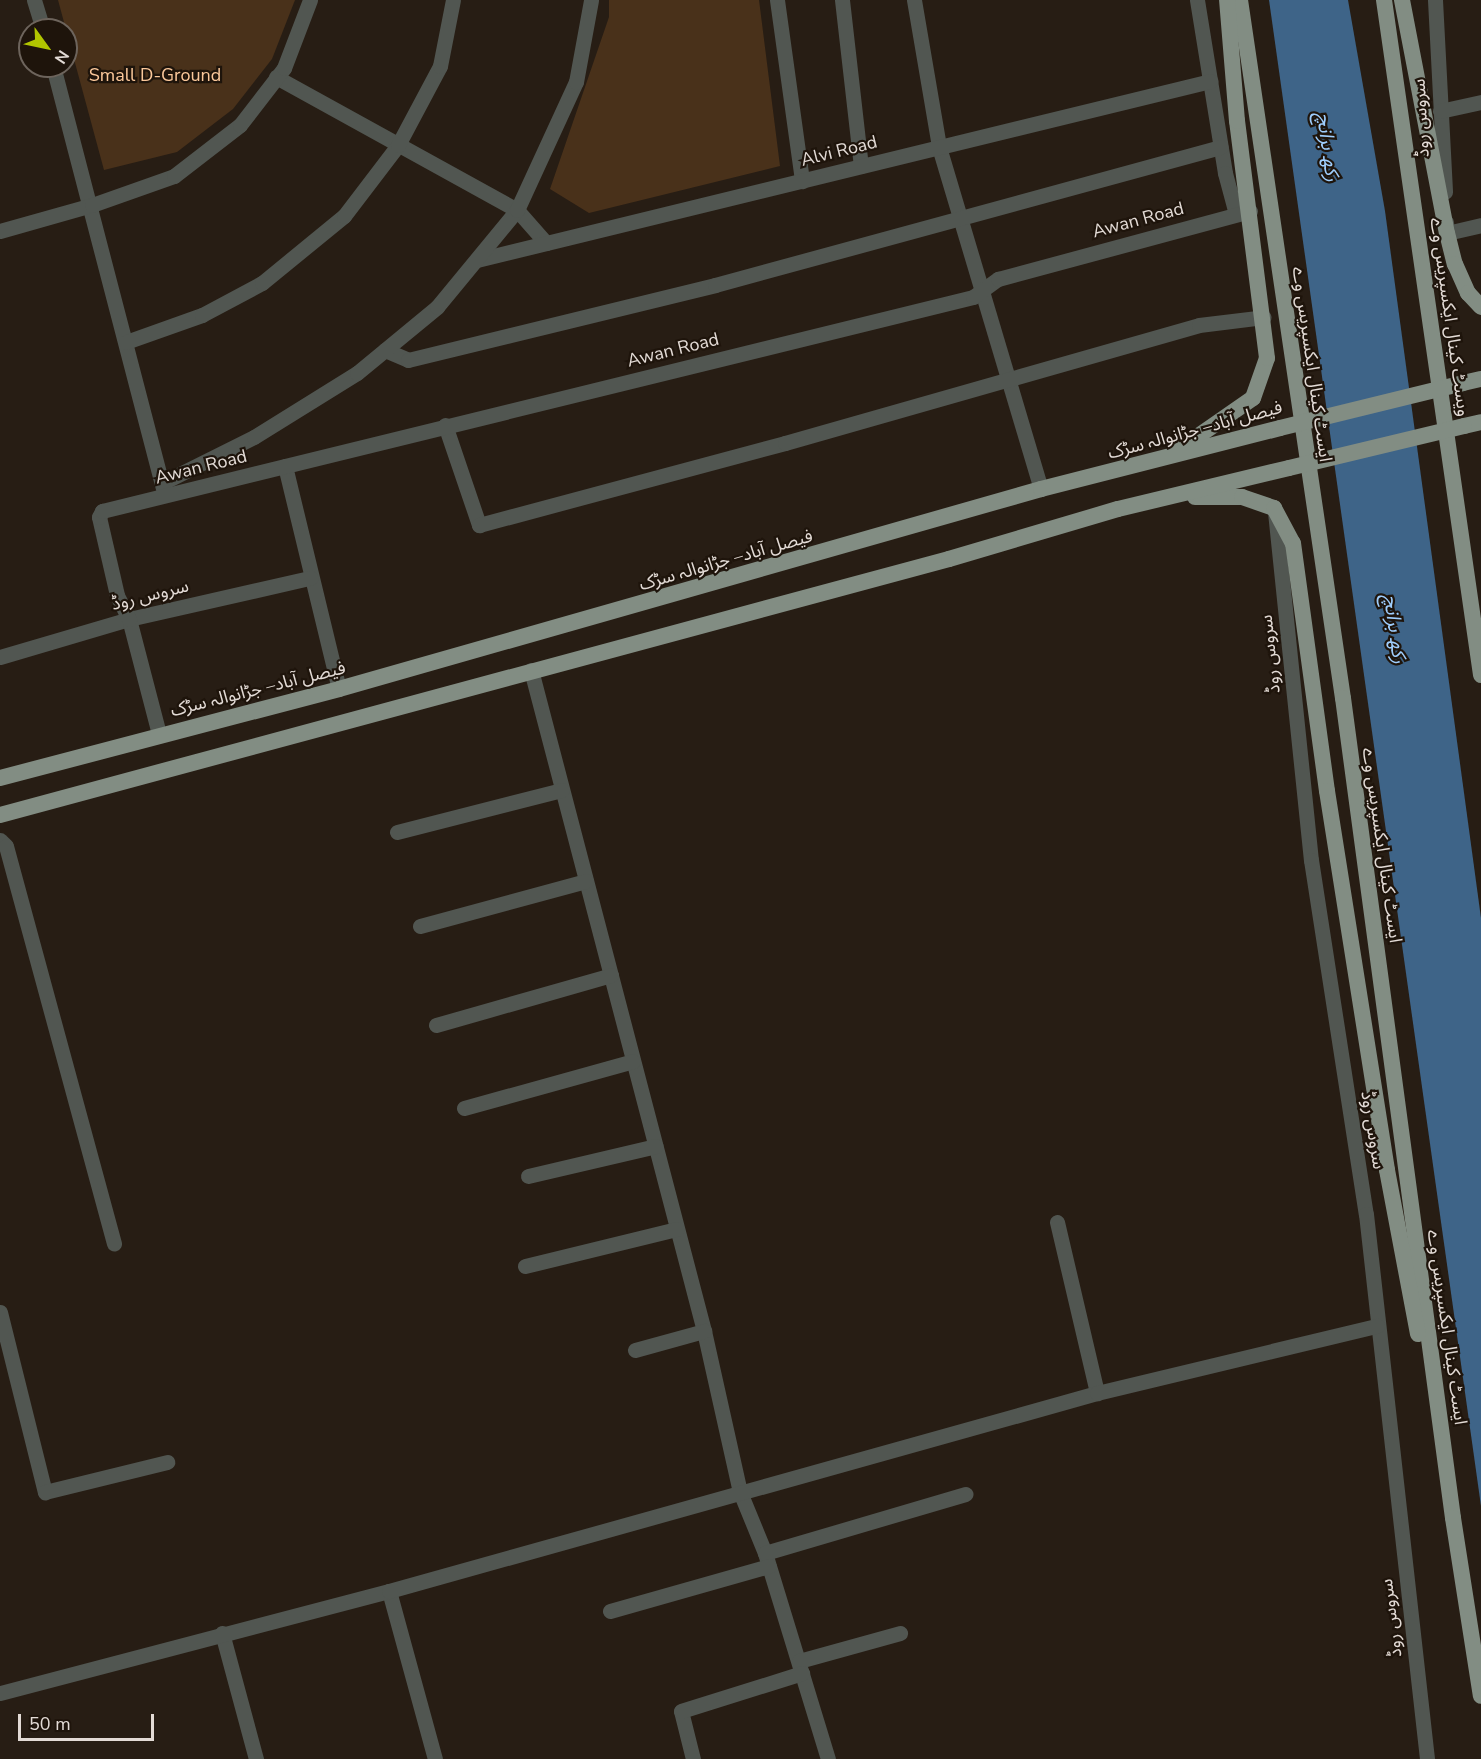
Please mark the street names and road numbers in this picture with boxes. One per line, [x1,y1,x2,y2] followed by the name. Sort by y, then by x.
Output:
[1408,78,1434,158] street label: سروس روڈ
[798,131,880,171] street label: Alvi Road
[1090,197,1186,243] street label: Awan Road
[1425,216,1475,418] street label: ویسٹ کینال ایکسپریس وے
[1288,265,1336,463] street label: ایسٹ کینال ایکسپریس وے
[625,328,721,372] street label: Awan Road
[1105,396,1285,464] street label: فیصل آباد– جڑانوالہ سڑک
[153,445,249,489] street label: Awan Road
[637,525,815,595] street label: فیصل آباد– جڑانوالہ سڑک
[109,575,191,615] street label: سروس روڈ
[1255,614,1285,694] street label: سروس روڈ
[168,657,348,721] street label: فیصل آباد– جڑانوالہ سڑک
[1358,746,1406,944] street label: ایسٹ کینال ایکسپریس وے
[1356,1089,1390,1171] street label: سروس روڈ
[1423,1228,1471,1426] street label: ایسٹ کینال ایکسپریس وے
[1375,1578,1407,1658] street label: سروس روڈ

